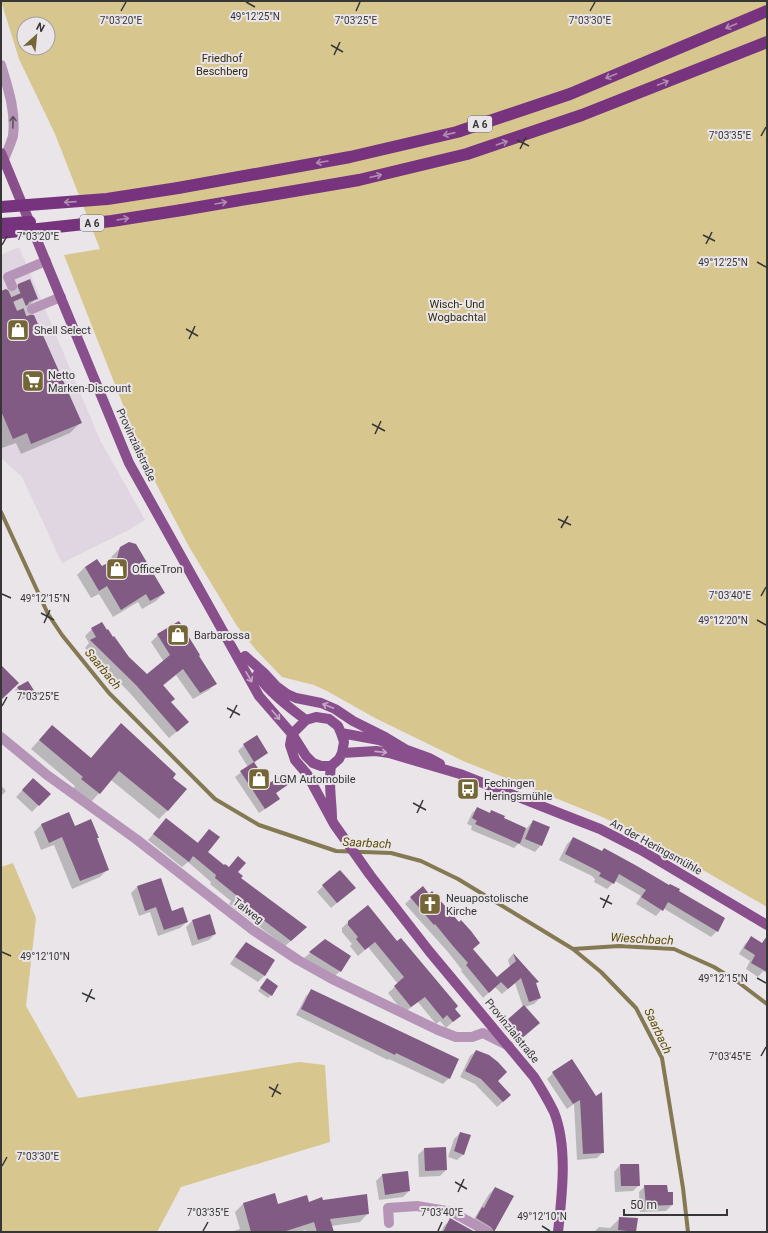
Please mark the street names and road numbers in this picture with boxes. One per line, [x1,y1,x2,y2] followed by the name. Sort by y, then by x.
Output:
[468,116,492,132] road number: A 6
[80,215,104,231] road number: A 6
[113,407,159,484] street label: Provinzialstraße
[608,816,704,878] street label: An der Heringsmühle
[230,895,266,927] street label: Talweg
[482,996,542,1066] street label: Provinzialstraße

